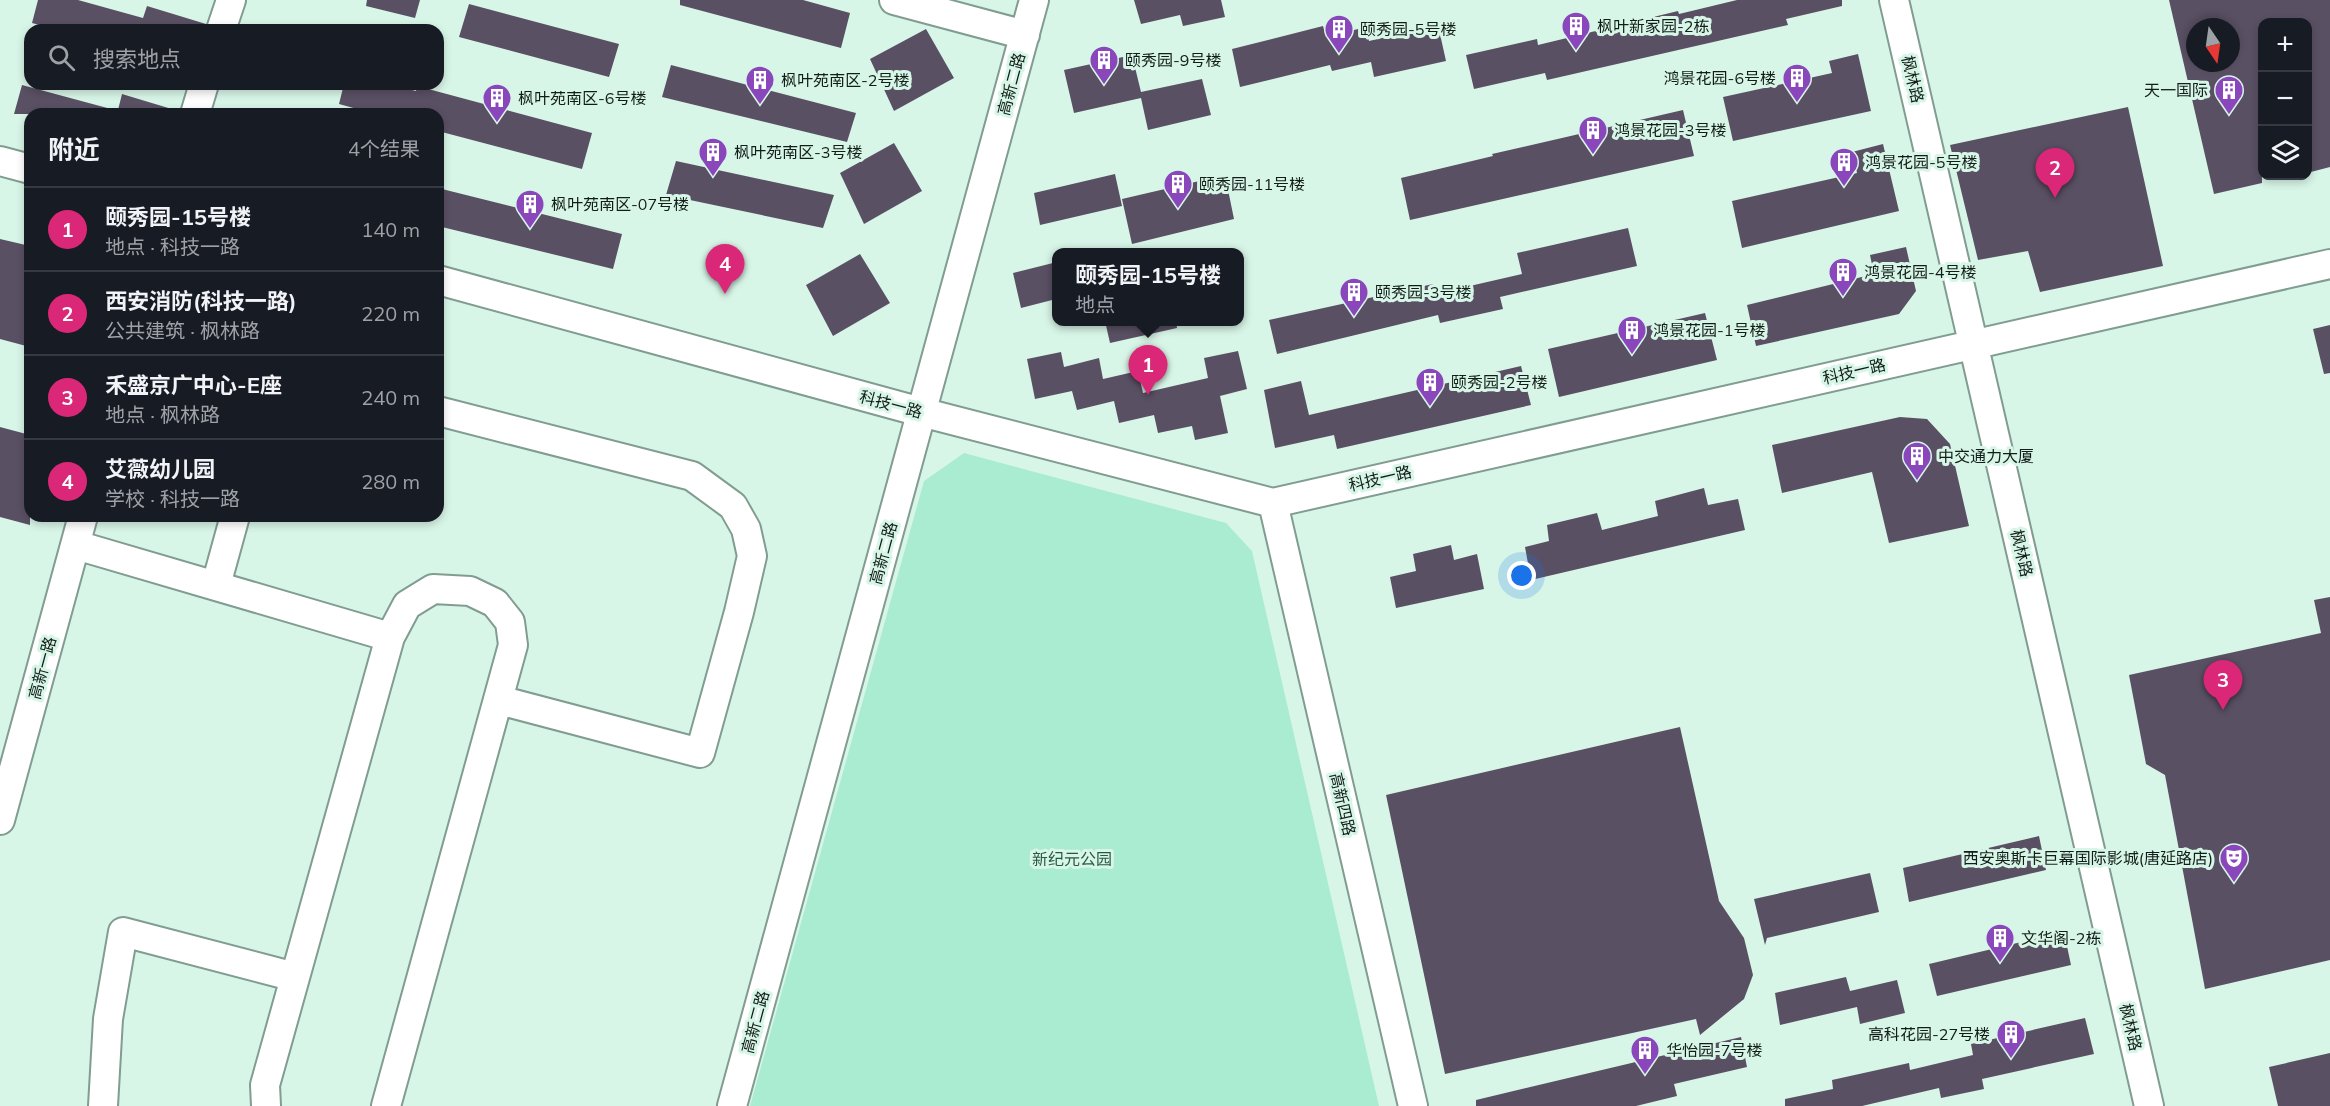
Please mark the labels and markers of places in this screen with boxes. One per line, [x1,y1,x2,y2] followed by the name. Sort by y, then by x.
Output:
[1560,10,1592,52] building icon: 枫叶新家园-2栋
[1323,13,1355,55] building icon: 颐秀园-5号楼
[1597,16,1709,36] place label: 枫叶新家园-2栋
[1360,19,1456,39] place label: 颐秀园-5号楼
[1088,44,1120,86] building icon: 颐秀园-9号楼
[1125,50,1221,70] place label: 颐秀园-9号楼
[1781,62,1813,104] building icon: 鸿景花园-6号楼
[744,64,776,106] building icon: 枫叶苑南区-2号楼
[1664,68,1776,88] place label: 鸿景花园-6号楼
[781,70,909,90] place label: 枫叶苑南区-2号楼
[2213,74,2245,116] building icon: 天一国际
[2144,80,2208,100] place label: 天一国际
[481,82,513,124] building icon: 枫叶苑南区-6号楼
[518,88,646,108] place label: 枫叶苑南区-6号楼
[1577,114,1609,156] building icon: 鸿景花园-3号楼
[1614,120,1726,140] place label: 鸿景花园-3号楼
[697,136,729,178] building icon: 枫叶苑南区-3号楼
[734,142,862,162] place label: 枫叶苑南区-3号楼
[1828,146,1860,188] building icon: 鸿景花园-5号楼
[2036,148,2074,198] pin: 2
[1865,152,1977,172] place label: 鸿景花园-5号楼
[1162,168,1194,210] building icon: 颐秀园-11号楼
[1199,174,1305,194] place label: 颐秀园-11号楼
[514,188,546,230] building icon: 枫叶苑南区-07号楼
[551,194,689,214] place label: 枫叶苑南区-07号楼
[706,244,744,294] pin: 4
[1827,256,1859,298] building icon: 鸿景花园-4号楼
[1864,262,1976,282] place label: 鸿景花园-4号楼
[1338,276,1370,318] building icon: 颐秀园-3号楼
[1375,282,1471,302] place label: 颐秀园-3号楼
[1616,314,1648,356] building icon: 鸿景花园-1号楼
[1653,320,1765,340] place label: 鸿景花园-1号楼
[1128,346,1168,395] pin: 1
[1414,366,1446,408] building icon: 颐秀园-2号楼
[1451,372,1547,392] place label: 颐秀园-2号楼
[1901,440,1933,482] building icon: 中交通力大厦
[1938,446,2034,466] place label: 中交通力大厦
[2204,660,2242,710] pin: 3
[2218,842,2250,884] theatre icon: 西安奥斯卡巨幕国际影城(唐延路店)
[1963,848,2213,868] place label: 西安奥斯卡巨幕国际影城(唐延路店)
[1984,922,2016,964] building icon: 文华阁-2栋
[2021,928,2101,948] place label: 文华阁-2栋
[1995,1018,2027,1060] building icon: 高科花园-27号楼
[1868,1024,1990,1044] place label: 高科花园-27号楼
[1629,1034,1661,1076] building icon: 华怡园-7号楼
[1666,1040,1762,1060] place label: 华怡园-7号楼

